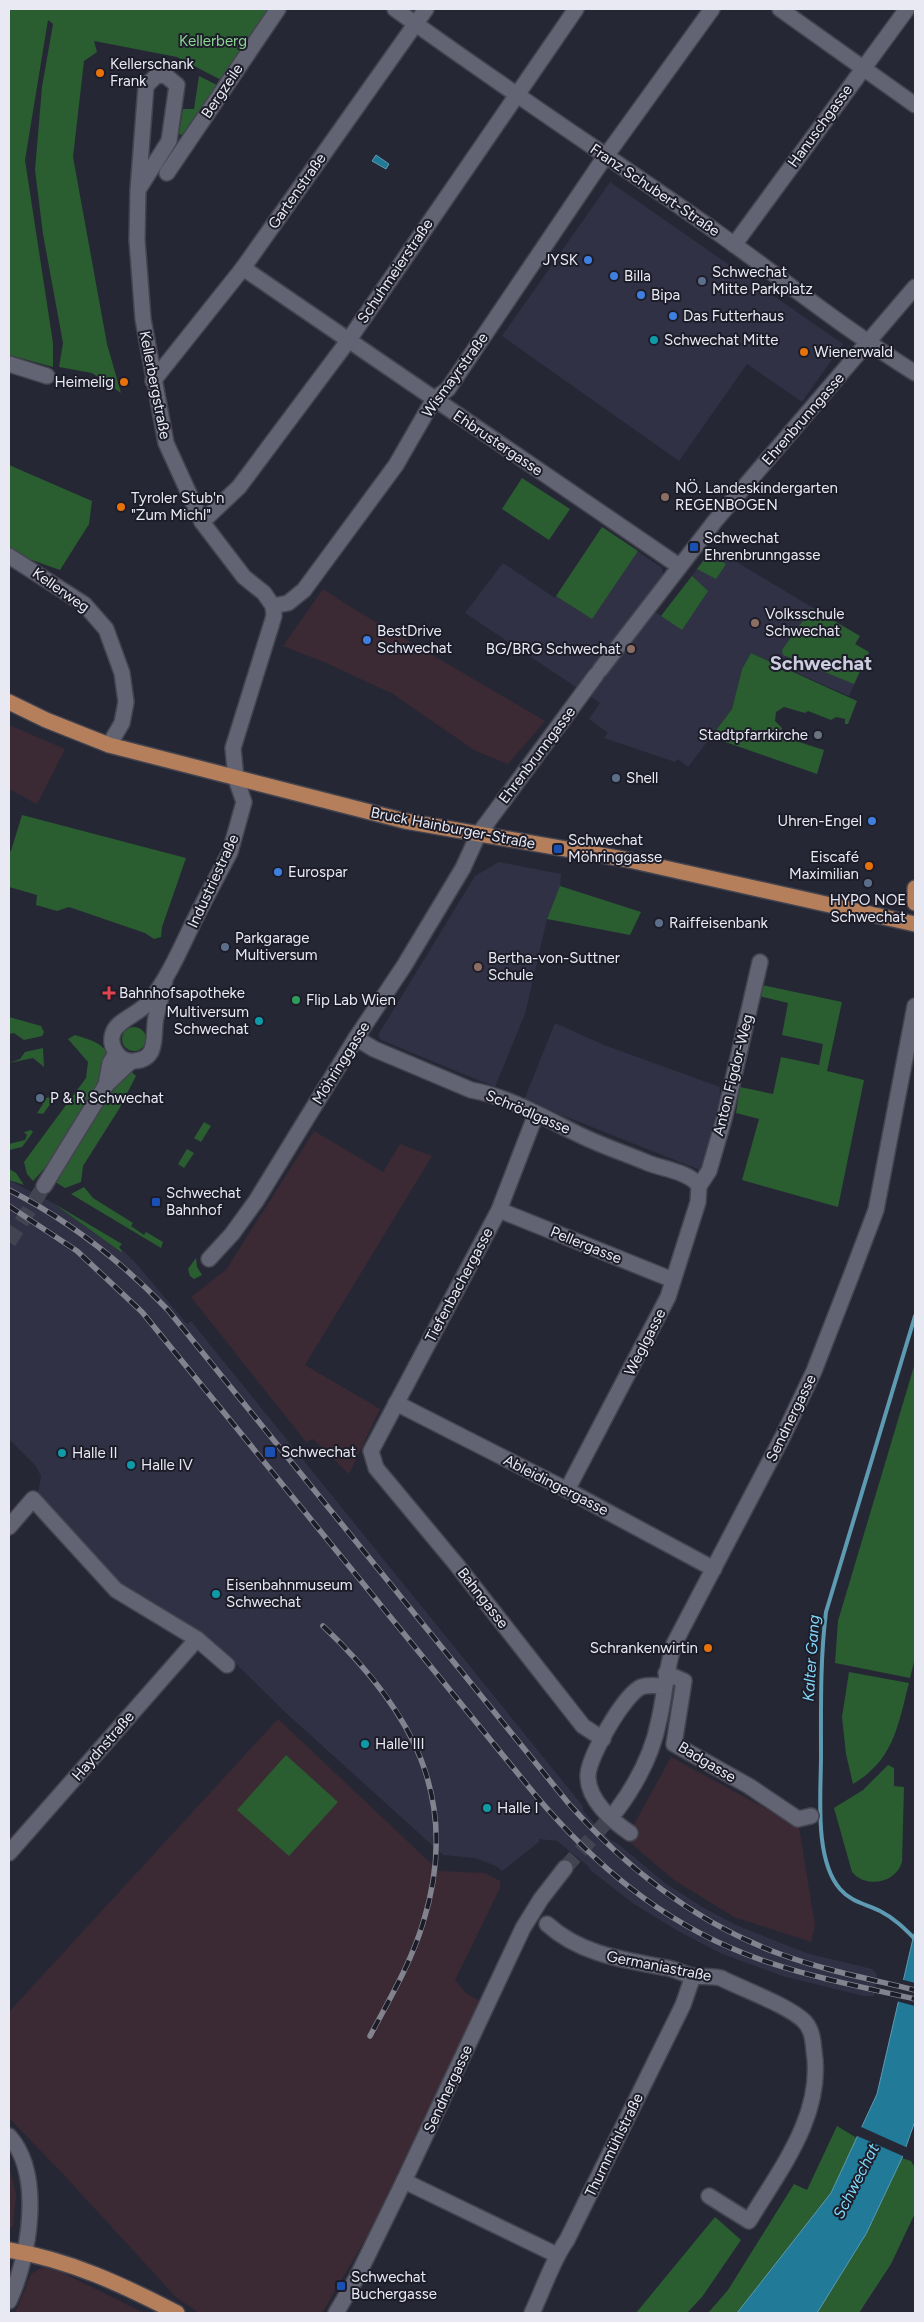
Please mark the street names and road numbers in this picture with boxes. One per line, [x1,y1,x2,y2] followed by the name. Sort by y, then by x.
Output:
[197,60,247,122] street label: Bergzeile
[784,81,856,171] street label: Hanuschgasse
[587,140,723,240] street label: Franz Schubert-Straße
[264,150,330,232] street label: Gartenstraße
[353,215,437,327] street label: Schuhmeierstraße
[136,329,174,441] street label: Kellerbergstraße
[418,329,492,421] street label: Wismayrstraße
[758,369,848,469] street label: Ehrenbrunngasse
[450,406,546,480] street label: Ehbrustergasse
[29,564,93,616] street label: Kellerweg
[495,703,579,807] street label: Ehrenbrunngasse
[369,803,537,853] street label: Bruck Hainburger-Straße
[183,831,243,931] street label: Industriestraße
[709,1012,757,1138] street label: Anton Figdor-Weg
[308,1018,374,1108] street label: Möhringgasse
[483,1086,573,1138] street label: Schrödlgasse
[548,1223,624,1267] street label: Pellergasse
[421,1225,497,1345] street label: Tiefenbachergasse
[620,1306,670,1378] street label: Weglgasse
[762,1371,820,1465] street label: Sendnergasse
[501,1451,611,1519] street label: Ableidingergasse
[454,1564,512,1632] street label: Bahngasse
[68,1708,138,1784] street label: Haydnstraße
[675,1738,739,1786] street label: Badgasse
[605,1947,713,1985] street label: Germaniastraße
[420,2042,476,2136] street label: Sendnergasse
[581,2090,647,2200] street label: Thurnmühlstraße

